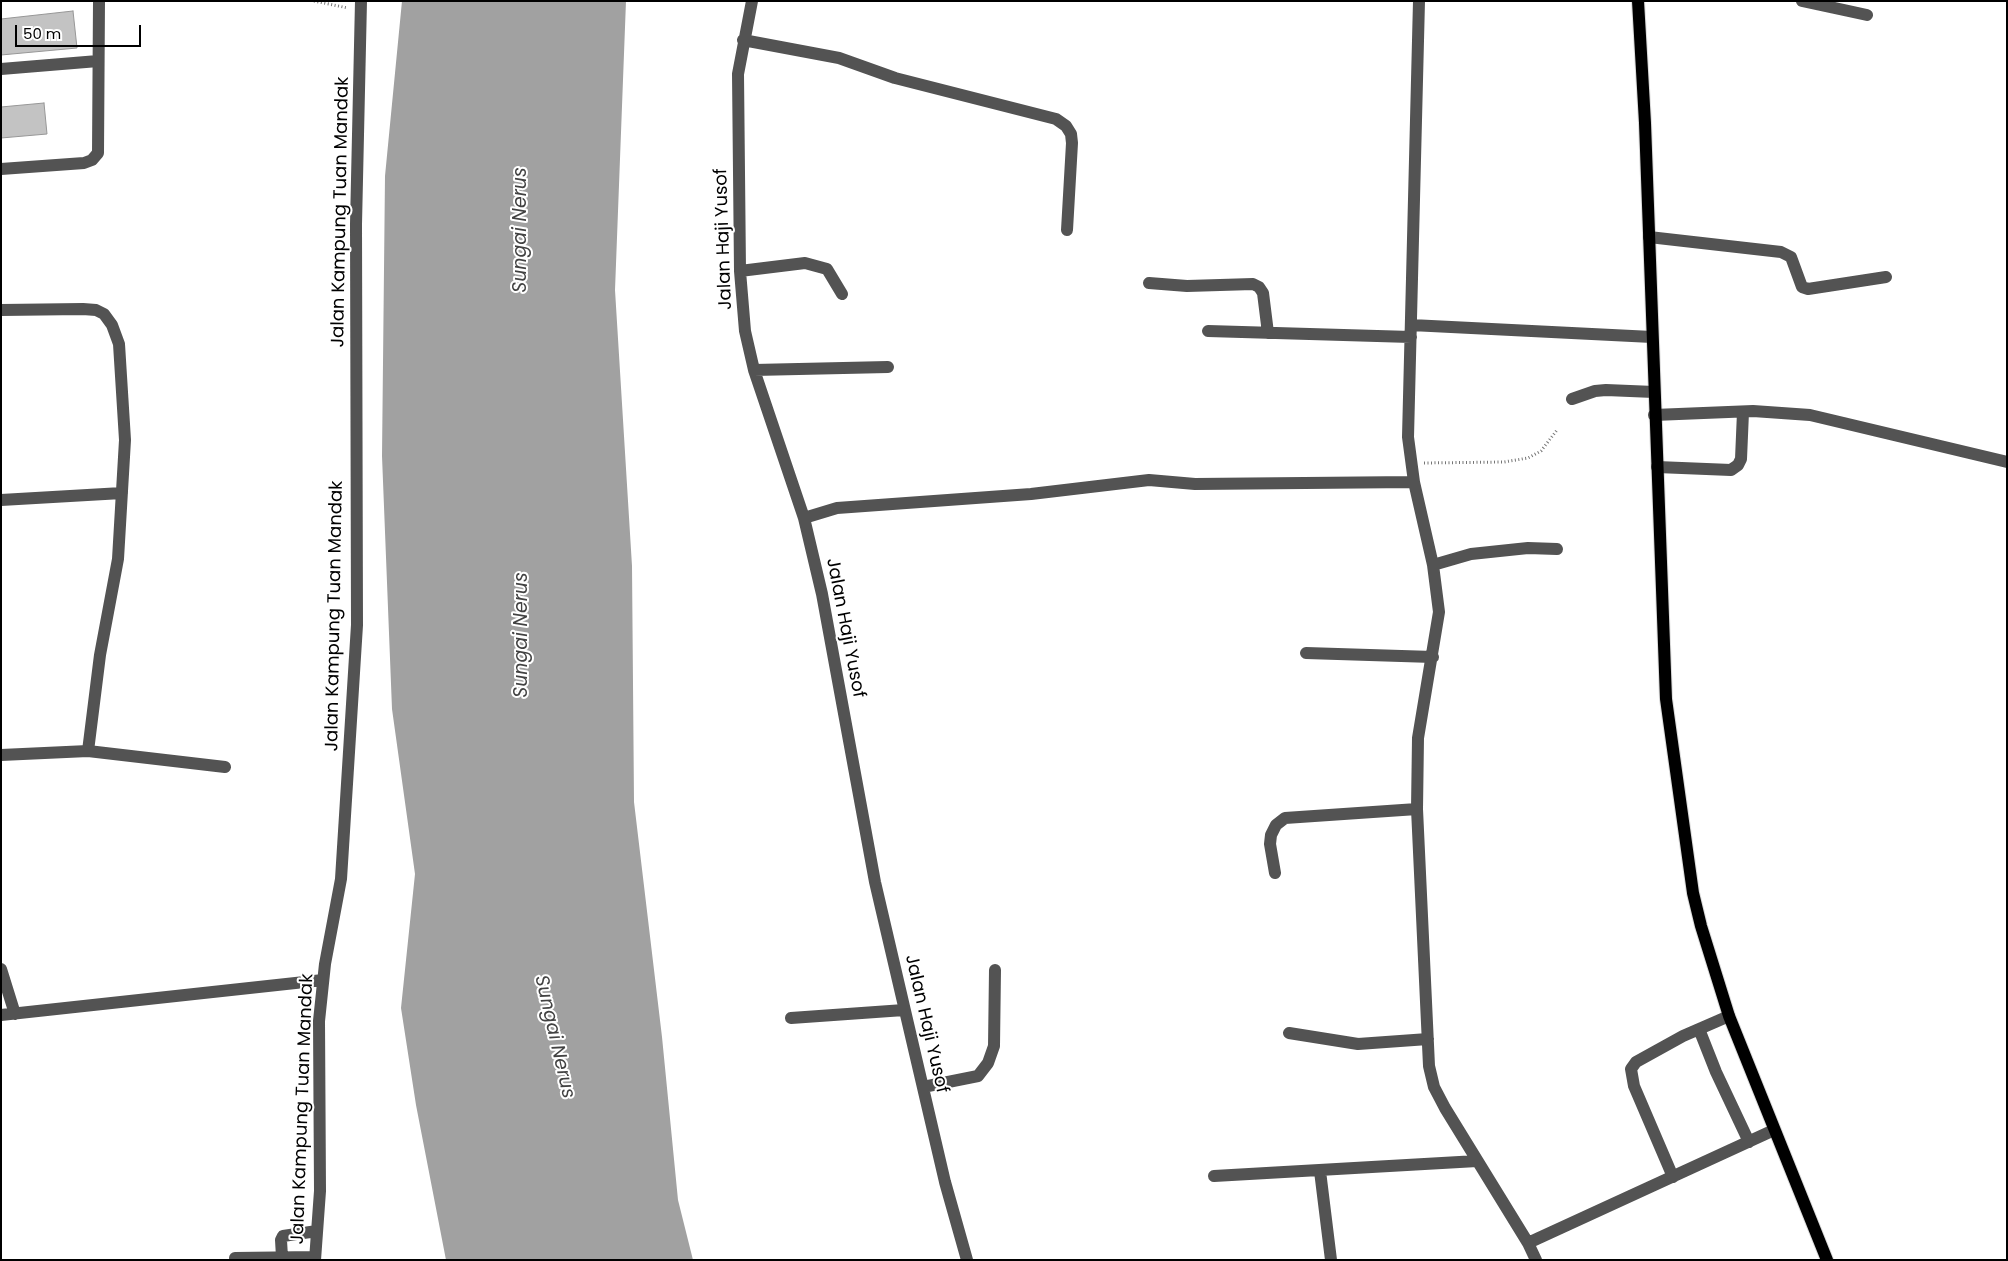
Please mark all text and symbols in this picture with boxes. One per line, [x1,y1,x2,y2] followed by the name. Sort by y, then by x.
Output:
[18,15,144,47] scale bar
[23,23,61,44] text: 50 m
[328,76,354,348] street label: Jalan Kampung Tuan Mandak
[510,167,532,293] water label: Sungai Nerus
[711,168,737,310] street label: Jalan Haji Yusof
[322,480,348,752] street label: Jalan Kampung Tuan Mandak
[821,556,869,700] street label: Jalan Haji Yusof
[511,572,533,698] water label: Sungai Nerus
[900,952,952,1096] street label: Jalan Haji Yusof
[287,973,319,1245] street label: Jalan Kampung Tuan Mandak
[529,973,579,1101] water label: Sungai Nerus

